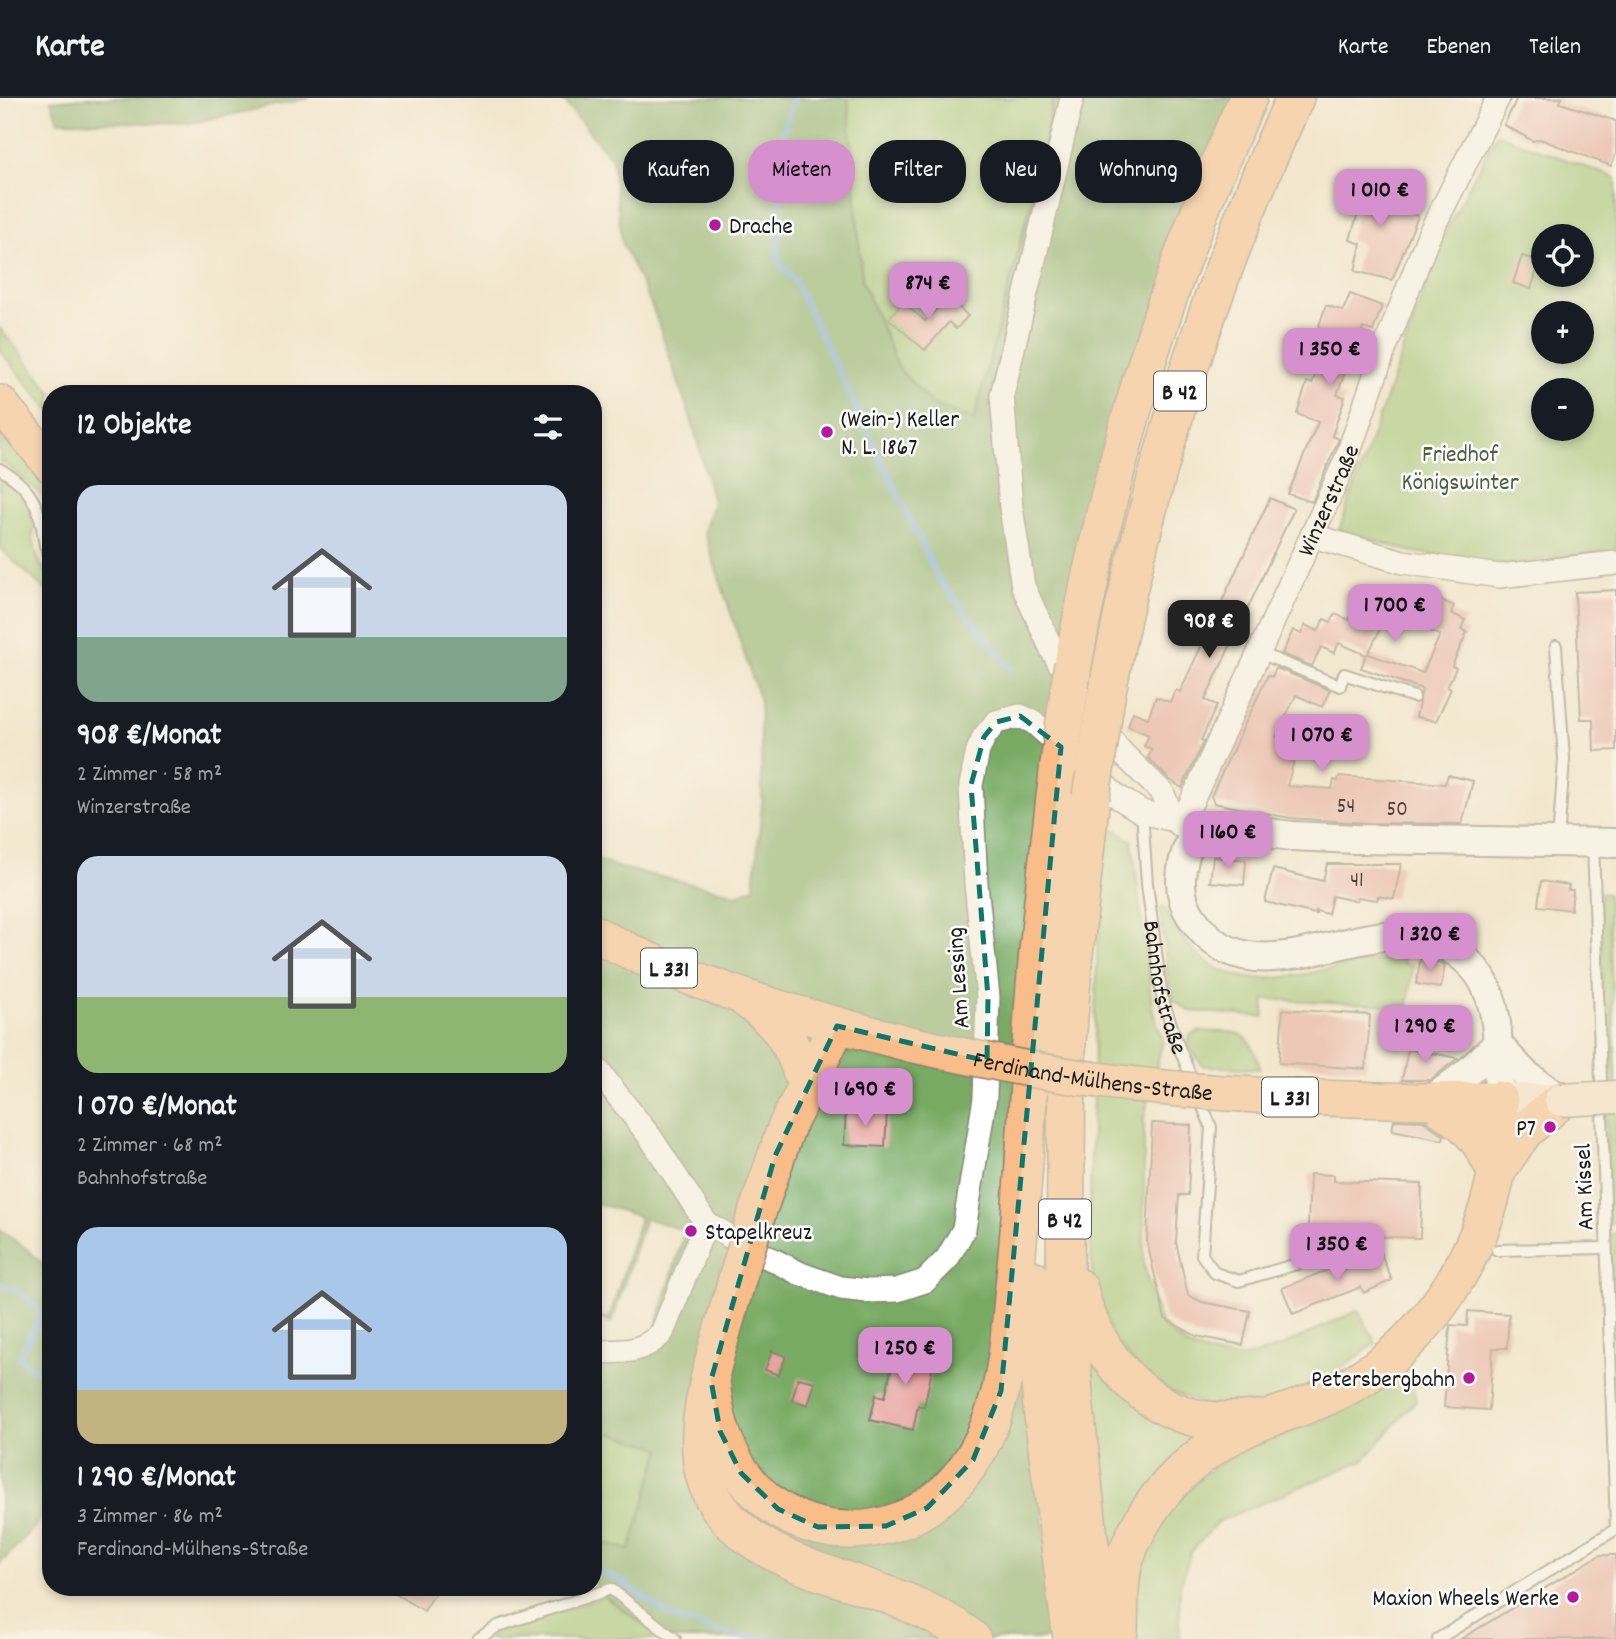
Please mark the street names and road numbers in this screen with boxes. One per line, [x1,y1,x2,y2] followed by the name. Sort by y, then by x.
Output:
[1154,372,1206,410] road number: B 42
[1291,441,1370,563] street label: Winzerstraße
[1132,919,1194,1060] street label: Bahnhofstraße
[939,926,980,1030] street label: Am Lessing
[641,948,697,988] road number: L 331
[970,1044,1214,1112] street label: Ferdinand-Mülhens-Straße
[1262,1078,1318,1116] road number: L 331
[1567,1143,1605,1231] street label: Am Kissel
[1039,1200,1091,1238] road number: B 42

